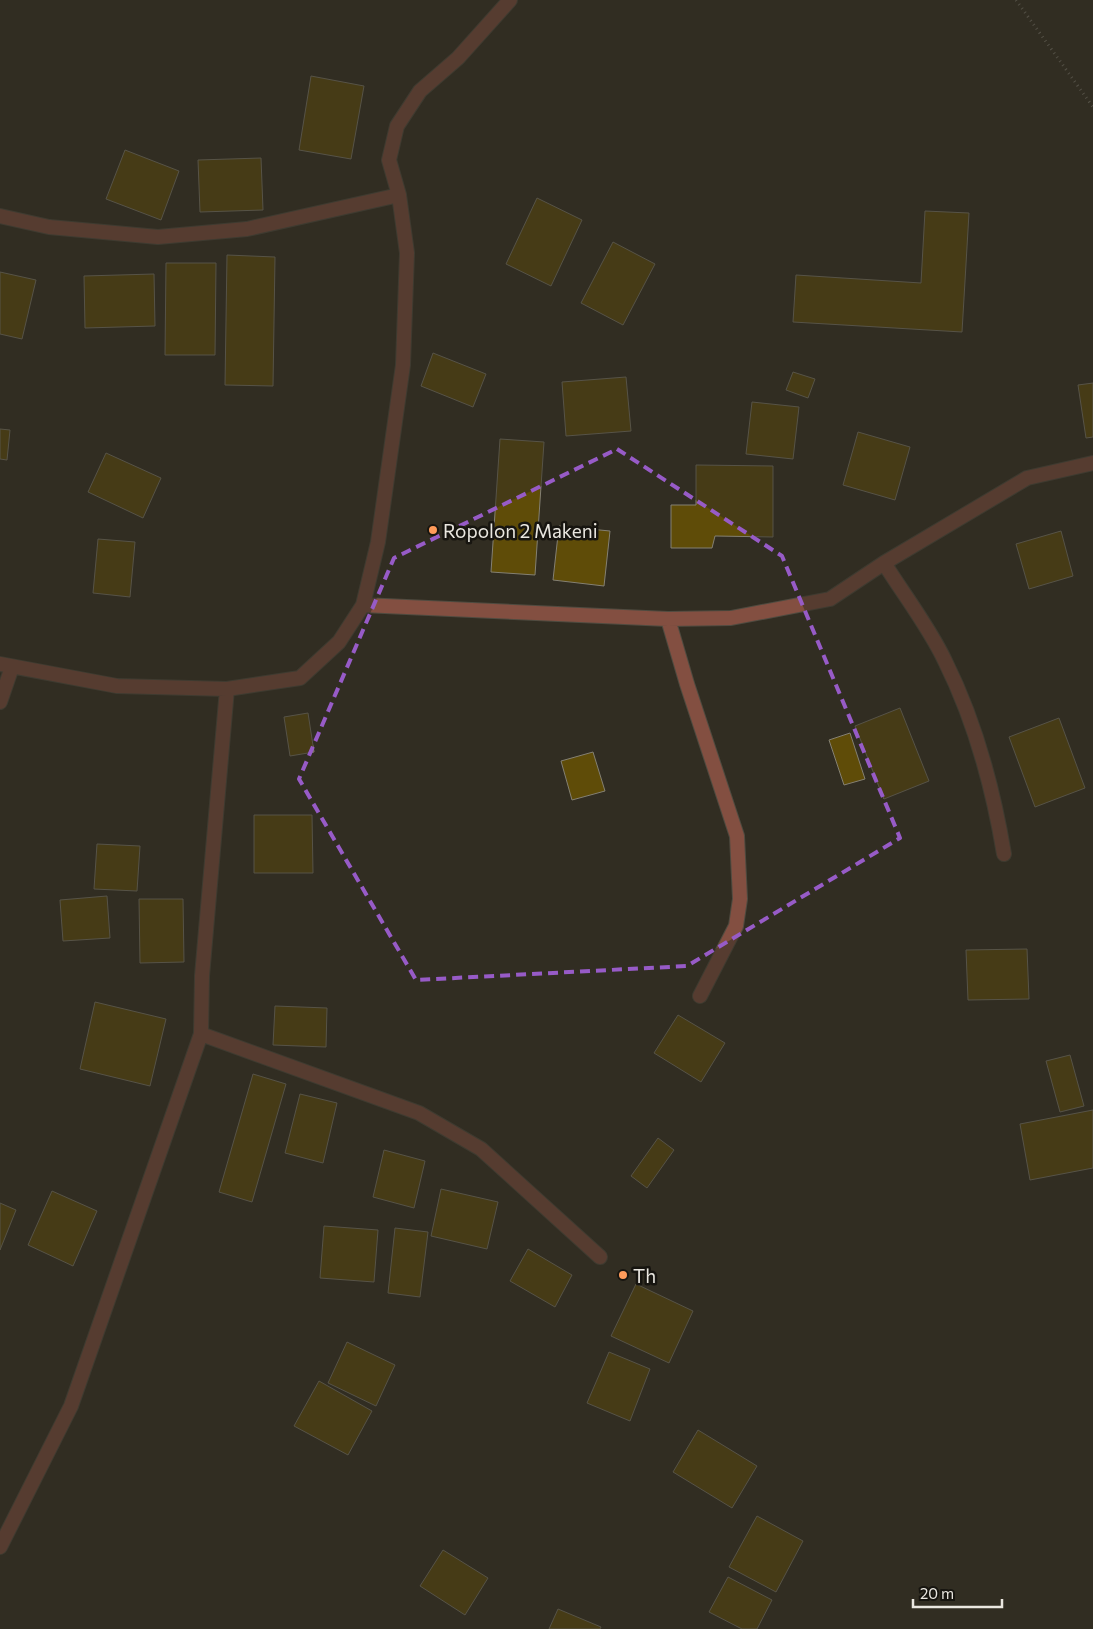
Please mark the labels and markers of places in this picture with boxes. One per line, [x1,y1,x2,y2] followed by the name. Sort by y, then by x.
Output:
[443,519,598,542] place label: Ropolon 2 Makeni
[427,524,439,536] marker: Ropolon 2 Makeni
[633,1264,656,1287] place label: Th
[617,1269,629,1281] marker: Th

